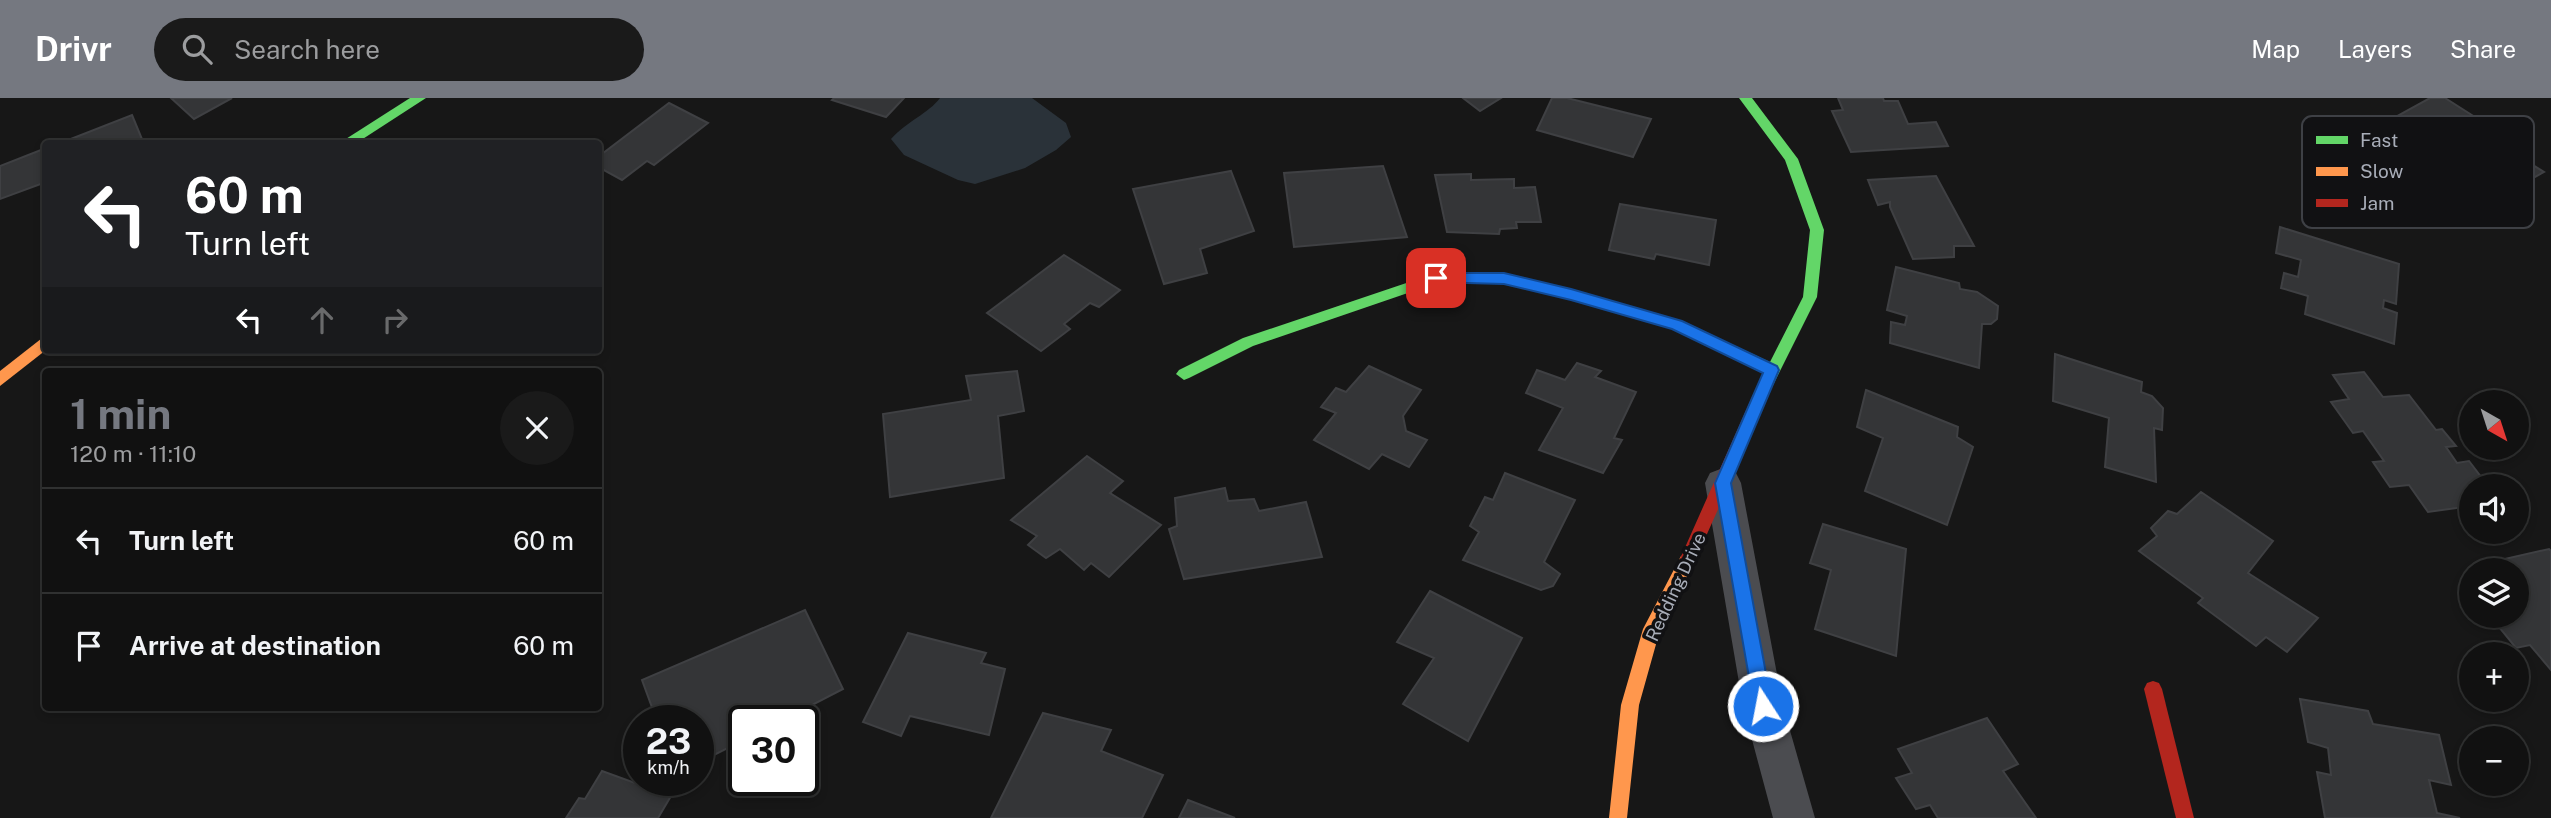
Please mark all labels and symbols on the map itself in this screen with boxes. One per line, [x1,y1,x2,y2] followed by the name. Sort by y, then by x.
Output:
[2302,116,2534,228] legend
[2360,129,2398,151] text: Fast
[2360,160,2404,182] text: Slow
[2360,192,2394,214] text: Jam
[1406,248,1466,308] pin
[2459,390,2529,460] north arrow
[1641,529,1710,644] street label: Redding Drive
[1726,669,1800,743] position arrow
[728,705,819,796] speed limit sign: 30

